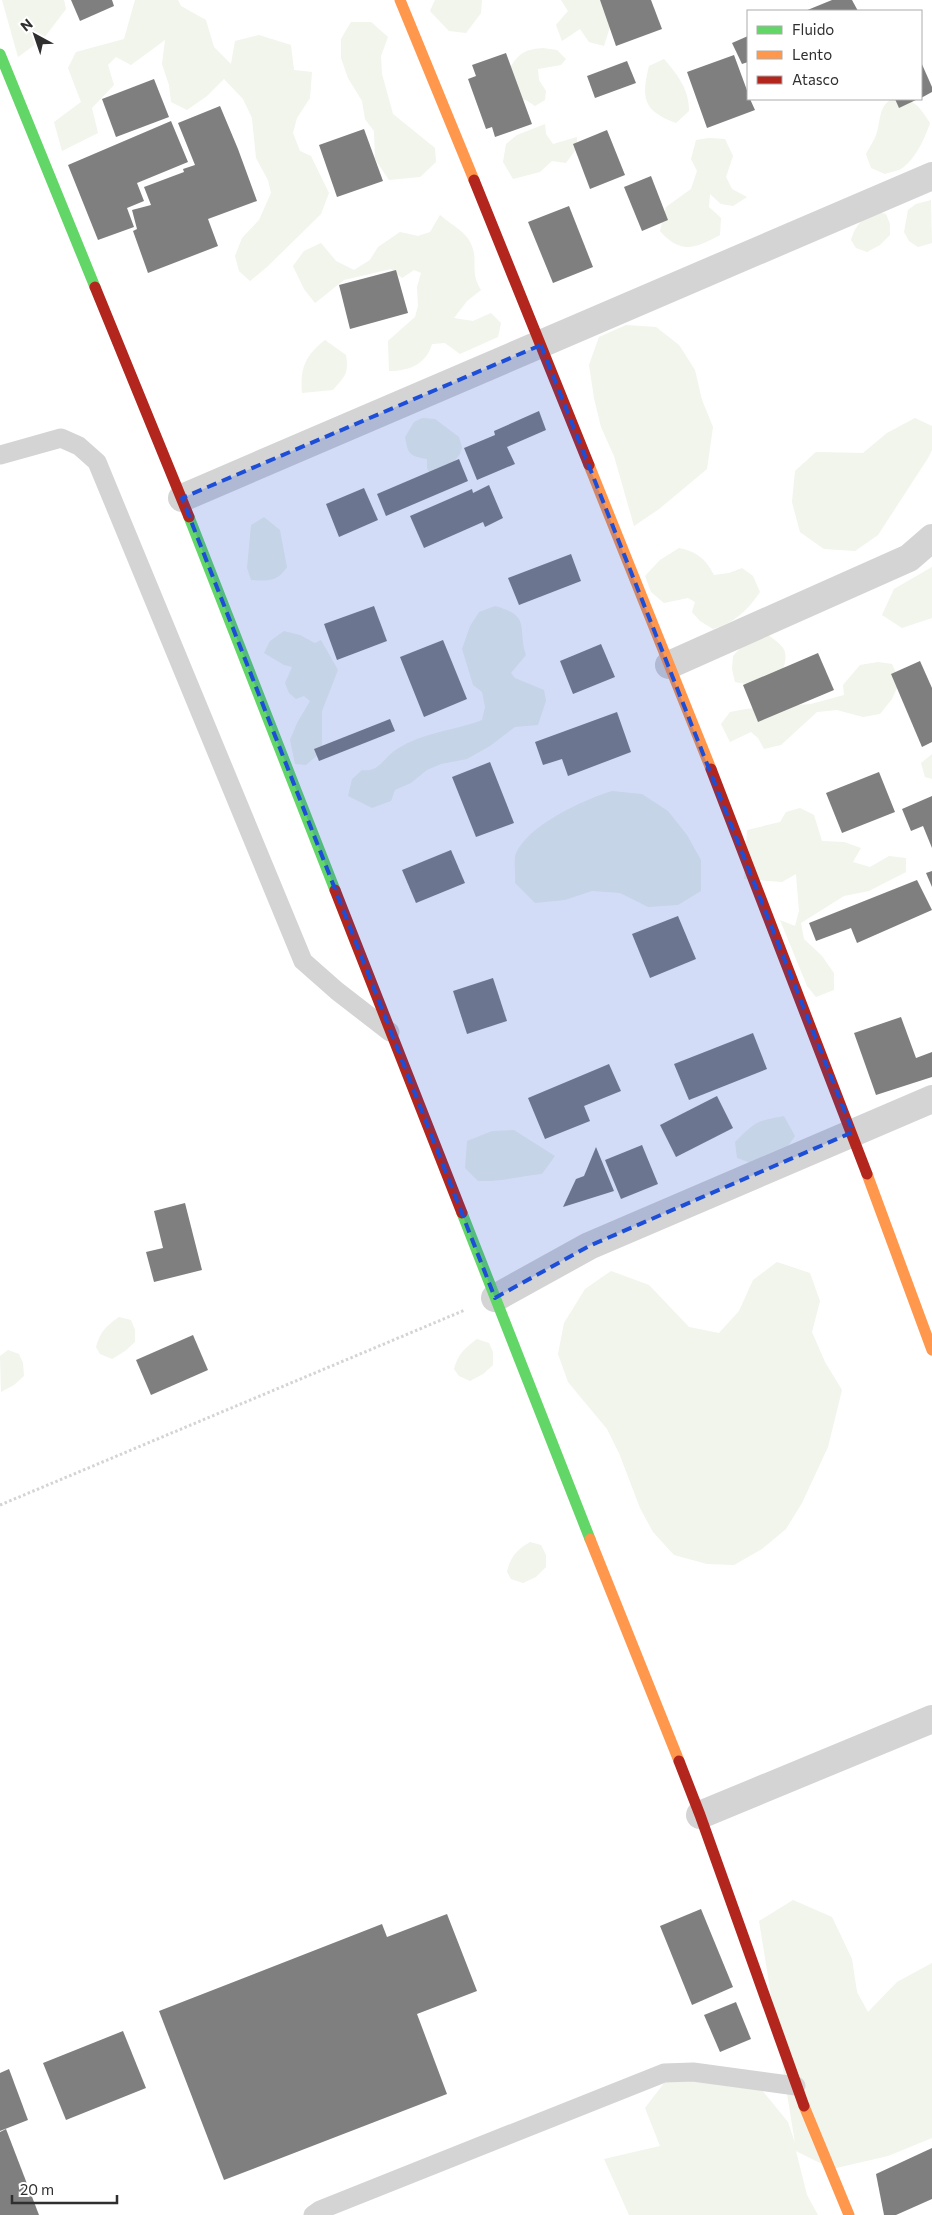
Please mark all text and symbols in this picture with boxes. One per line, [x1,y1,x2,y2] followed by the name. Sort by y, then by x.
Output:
[10,10,60,60] north arrow
[747,10,922,100] legend
[17,15,36,35] text: N
[792,20,834,38] text: Fluido
[792,45,832,63] text: Lento
[792,70,839,88] text: Atasco
[12,2172,118,2204] scale bar
[20,2180,54,2198] text: 20 m

